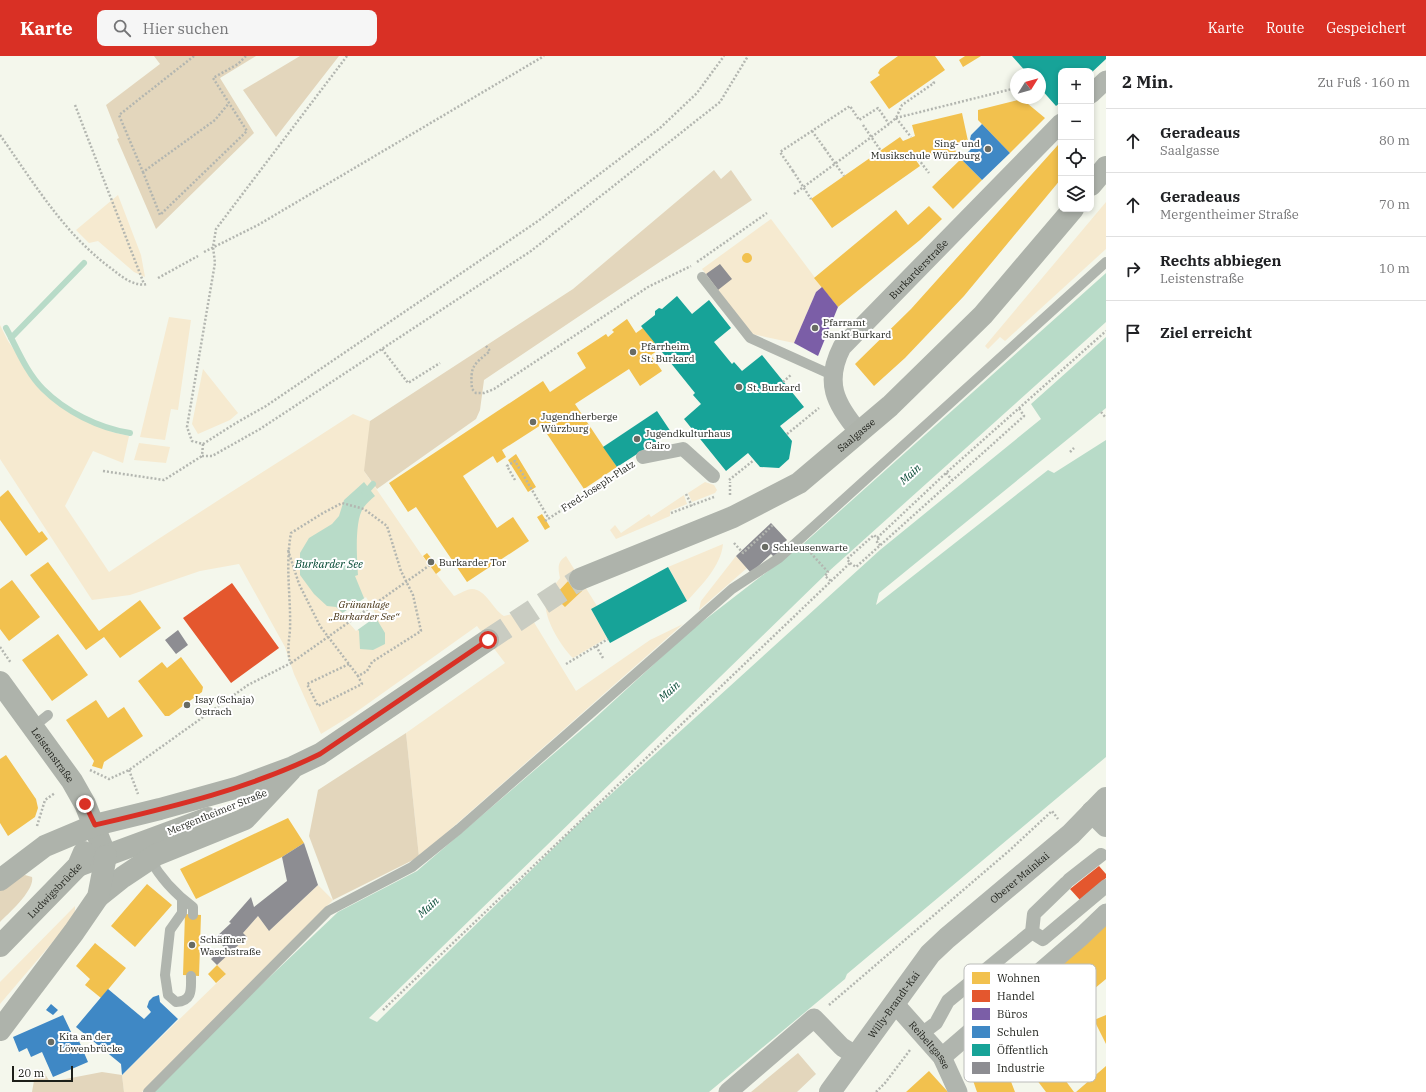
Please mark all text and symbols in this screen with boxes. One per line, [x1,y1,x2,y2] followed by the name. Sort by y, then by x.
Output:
[97,10,377,46] search box
[20,16,73,40] text: Karte
[111,17,133,39] icon: search
[143,19,229,38] text: Hier suchen
[1208,19,1244,37] text: Karte
[1266,19,1304,37] text: Route
[1326,19,1406,37] text: Gespeichert
[1010,68,1046,104] north arrow
[1058,68,1094,212] map controls
[1058,68,1094,104] button: +
[1122,71,1173,93] text: 2 Min.
[1317,74,1410,91] text: Zu Fuß · 160 m
[1058,104,1094,140] button: −
[1160,123,1240,142] text: Geradeaus
[1122,130,1144,152] icon: ahead
[1379,132,1410,149] text: 80 m
[871,137,981,162] place label: Sing- und Musikschule Würzburg
[1058,140,1094,176] button: locate
[1160,142,1219,159] text: Saalgasse
[983,144,993,154] marker: Sing- und Musikschule Würzburg
[1058,176,1094,212] button: layers
[1160,187,1240,206] text: Geradeaus
[1122,194,1144,216] icon: ahead
[1379,196,1410,213] text: 70 m
[1160,206,1299,223] text: Mergentheimer Straße
[886,236,951,302] street label: Burkarderstraße
[1160,251,1281,270] text: Rechts abbiegen
[1122,258,1144,280] icon: right
[1379,260,1410,277] text: 10 m
[1160,270,1244,287] text: Leistenstraße
[823,316,891,341] place label: Pfarramt Sankt Burkard
[1122,322,1144,344] icon: arrive
[810,323,820,333] marker: Pfarramt Sankt Burkard
[1160,323,1252,342] text: Ziel erreicht
[641,340,695,365] place label: Pfarrheim St. Burkard
[628,347,638,357] marker: Pfarrheim St. Burkard
[747,381,801,394] place label: St. Burkard
[734,382,744,392] marker: St. Burkard
[541,410,618,435] place label: Jugendherberge Würzburg
[834,415,878,455] street label: Saalgasse
[528,417,538,427] marker: Jugendherberge Würzburg
[645,427,731,452] place label: Jugendkulturhaus Cairo
[632,434,642,444] marker: Jugendkulturhaus Cairo
[559,457,637,515] street label: Fred-Joseph-Platz
[896,460,924,488] water label: Main
[773,541,848,554] place label: Schleusenwarte
[760,542,770,552] marker: Schleusenwarte
[439,556,507,569] place label: Burkarder Tor
[294,557,363,571] water label: Burkarder See
[426,557,436,567] marker: Burkarder Tor
[328,598,401,623] park label: Grünanlage „Burkarder See“
[479,631,497,649] route start
[655,677,683,705] water label: Main
[195,693,254,718] place label: Isay (Schaja) Ostrach
[182,700,192,710] marker: Isay (Schaja) Ostrach
[29,725,77,785] street label: Leistenstraße
[165,786,269,838] street label: Mergentheimer Straße
[76,795,94,813] route end
[987,849,1052,906] street label: Oberer Mainkai
[24,860,84,921] street label: Ludwigsbrücke
[414,893,442,921] water label: Main
[200,933,261,958] place label: Schäffner Waschstraße
[187,940,197,950] marker: Schäffner Waschstraße
[964,964,1096,1082] legend
[865,968,922,1041] street label: Willy-Brandt-Kai
[997,971,1040,985] text: Wohnen
[997,989,1035,1003] text: Handel
[997,1007,1028,1021] text: Büros
[906,1018,953,1071] street label: Reibeltgasse
[997,1025,1039,1039] text: Schulen
[59,1030,123,1055] place label: Kita an der Löwenbrücke
[46,1037,56,1047] marker: Kita an der Löwenbrücke
[997,1043,1049,1057] text: Öffentlich
[997,1061,1045,1075] text: Industrie
[12,1064,73,1083] scale bar
[18,1066,44,1080] text: 20 m

